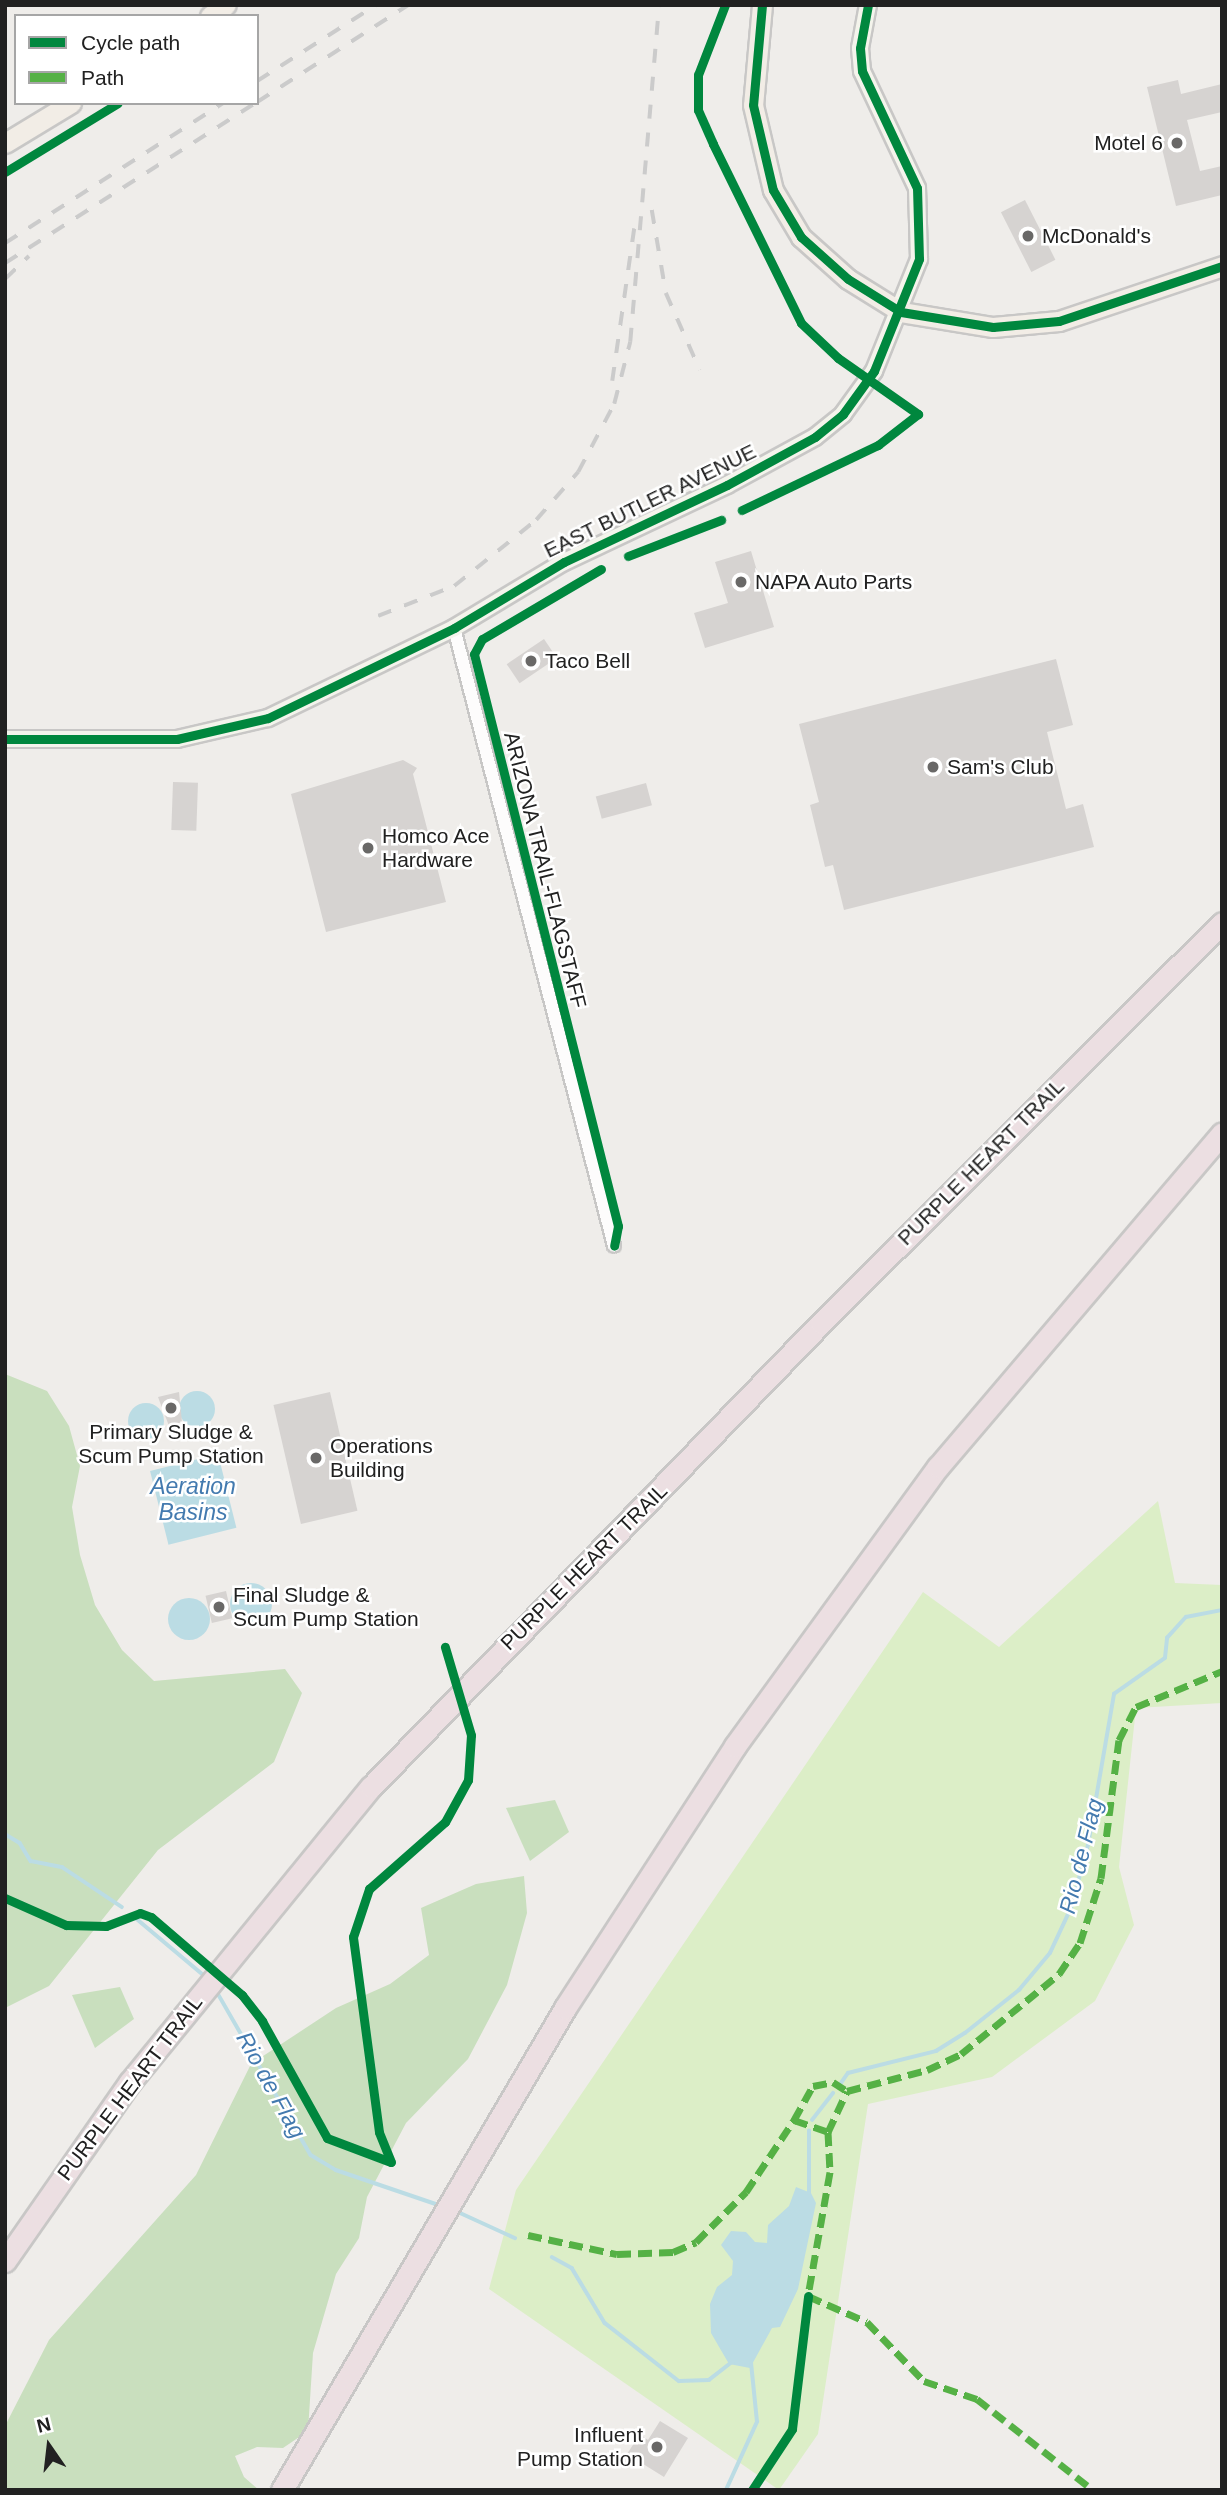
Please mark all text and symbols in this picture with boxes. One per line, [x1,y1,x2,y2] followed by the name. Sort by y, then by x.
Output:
[14,14,259,105] legend
[81,31,180,54] text: Cycle path
[81,66,124,89] text: Path
[1094,130,1163,156] place label: Motel 6
[1169,135,1185,151] marker: Motel 6
[1042,223,1151,249] place label: McDonald's
[1020,228,1036,244] marker: McDonald's
[539,438,761,564] street label: EAST BUTLER AVENUE
[755,569,915,595] place label: NAPA Auto Parts
[733,574,749,590] marker: NAPA Auto Parts
[545,648,630,674] place label: Taco Bell
[523,653,539,669] marker: Taco Bell
[498,728,592,1012] street label: ARIZONA TRAIL-FLAGSTAFF
[947,754,1054,780] place label: Sam's Club
[925,759,941,775] marker: Sam's Club
[382,823,491,873] place label: Homco Ace Hardware
[360,840,376,856] marker: Homco Ace Hardware
[892,1073,1070,1251] street label: PURPLE HEART TRAIL
[163,1400,179,1416] marker: Primary Sludge & Scum Pump Station
[78,1419,264,1469] place label: Primary Sludge & Scum Pump Station
[330,1433,433,1483] place label: Operations Building
[308,1450,324,1466] marker: Operations Building
[150,1472,236,1526] water label: Aeration Basins
[495,1478,673,1656] street label: PURPLE HEART TRAIL
[233,1582,419,1632] place label: Final Sludge & Scum Pump Station
[211,1599,227,1615] marker: Final Sludge & Scum Pump Station
[1053,1796,1109,1916] water label: Rio de Flag
[52,1990,208,2186] street label: PURPLE HEART TRAIL
[230,2027,312,2143] water label: Rio de Flag
[14,2411,84,2481] north arrow
[35,2413,53,2437] text: N
[517,2422,643,2472] place label: Influent Pump Station
[649,2439,665,2455] marker: Influent Pump Station

